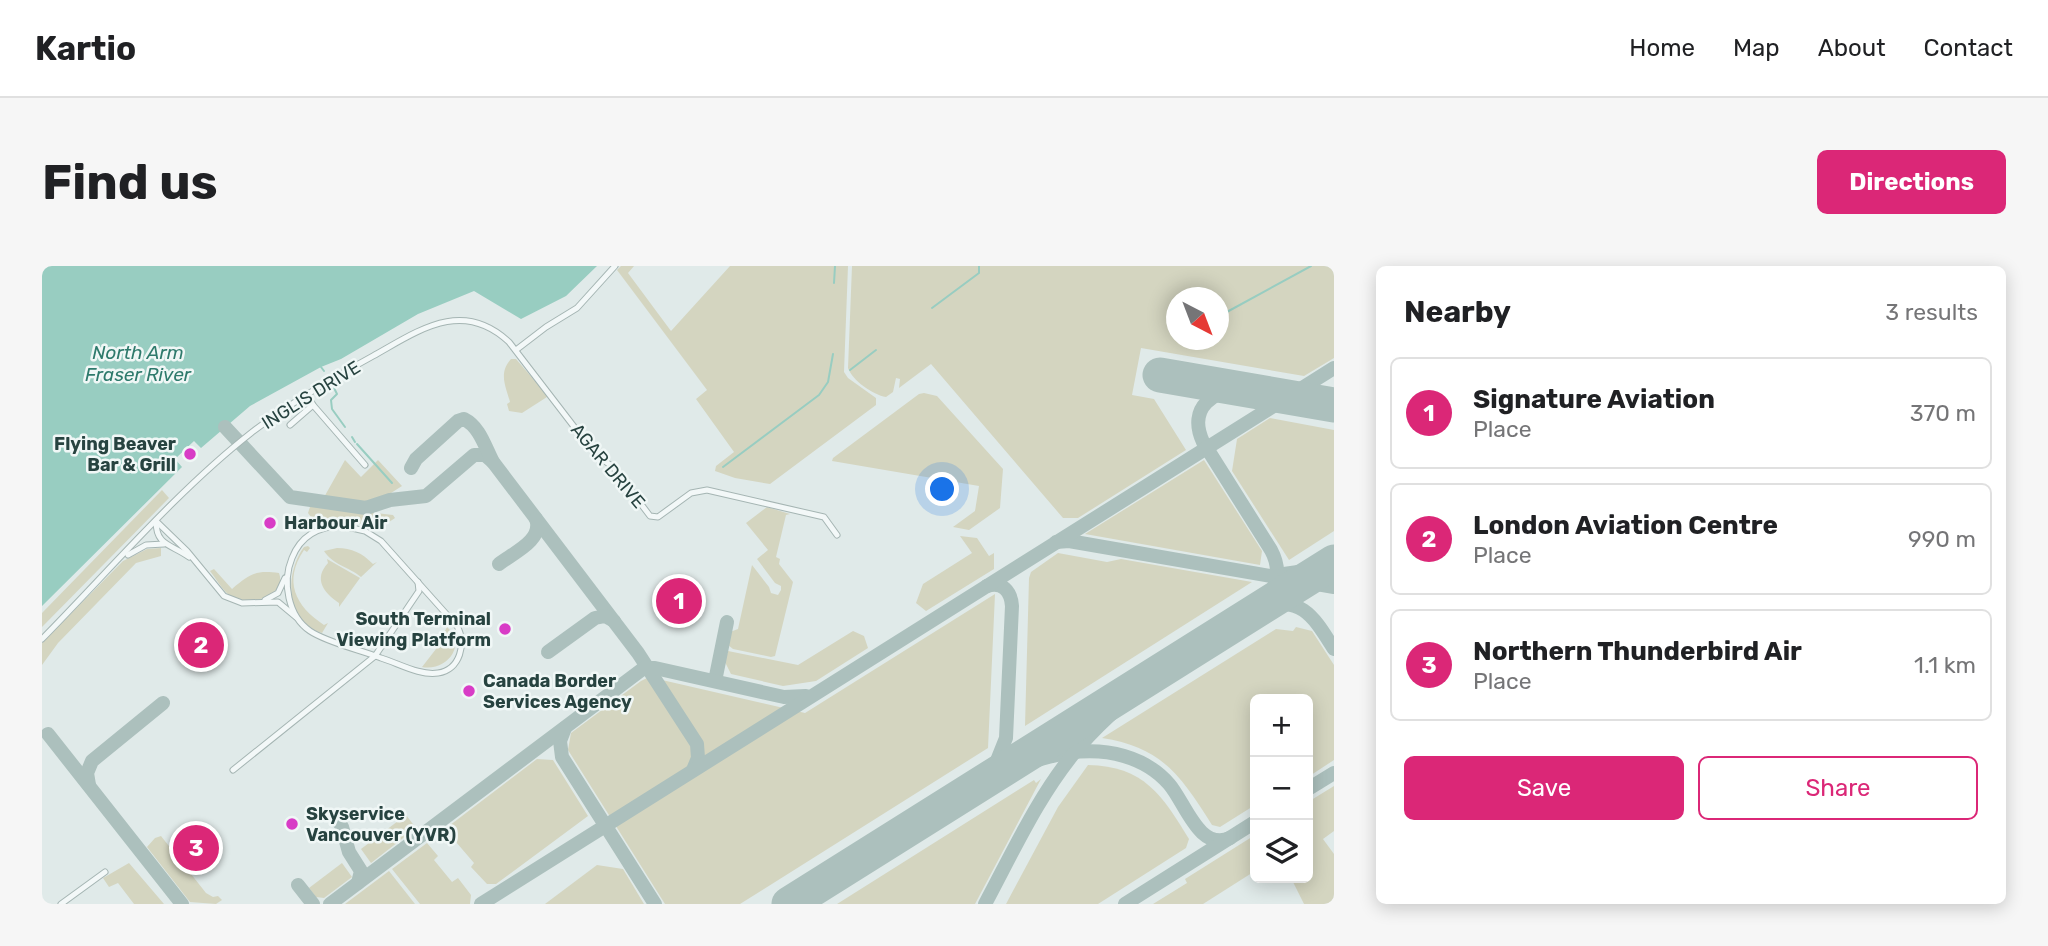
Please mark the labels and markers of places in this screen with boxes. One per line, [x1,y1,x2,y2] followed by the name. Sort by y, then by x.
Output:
[54,433,176,476] place label: Flying Beaver Bar & Grill
[182,446,198,462] marker: Flying Beaver Bar & Grill
[284,512,388,534] place label: Harbour Air
[262,515,278,531] marker: Harbour Air
[656,575,702,627] pin: 1
[336,608,491,651] place label: South Terminal Viewing Platform
[178,619,224,671] pin: 2
[497,621,513,637] marker: South Terminal Viewing Platform
[483,670,632,713] place label: Canada Border Services Agency
[461,683,477,699] marker: Canada Border Services Agency
[306,803,456,846] place label: Skyservice Vancouver (YVR)
[284,816,300,832] marker: Skyservice Vancouver (YVR)
[173,822,219,874] pin: 3

